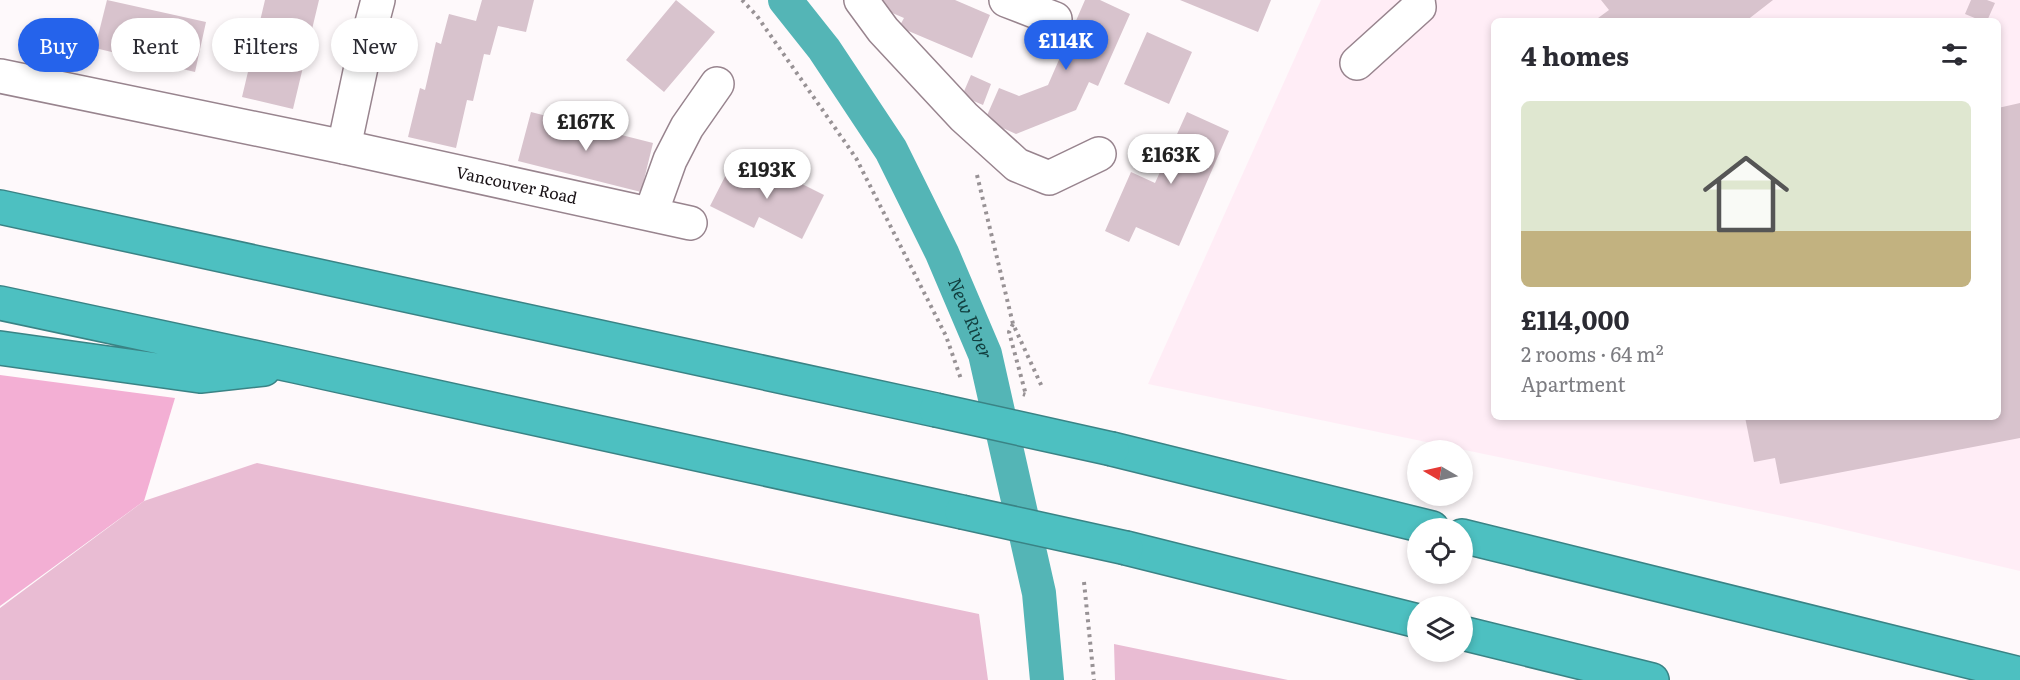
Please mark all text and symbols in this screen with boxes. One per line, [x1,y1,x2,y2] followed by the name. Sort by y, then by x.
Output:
[18,18,99,72] chip: Buy
[111,18,200,72] chip: Rent
[212,18,319,72] chip: Filters
[331,18,418,72] chip: New
[1024,20,1108,71] pin: £114K
[1038,24,1094,54] text: £114K
[1521,35,1629,74] text: 4 homes
[1938,38,1971,71] icon: filters
[544,101,628,152] pin: £167K
[557,105,615,135] text: £167K
[1129,134,1213,185] pin: £163K
[1142,138,1200,168] text: £163K
[1692,140,1800,248] icon: home
[725,149,809,200] pin: £193K
[738,153,796,183] text: £193K
[454,159,580,209] street label: Vancouver Road
[942,273,1001,361] water label: New River
[1521,299,1629,338] text: £114,000
[1521,338,1664,368] text: 2 rooms · 64 m²
[1521,368,1626,398] text: Apartment
[1407,440,1473,506] north arrow
[1407,440,1473,662] map controls
[1407,518,1473,584] button: locate
[1407,596,1473,662] button: layers

